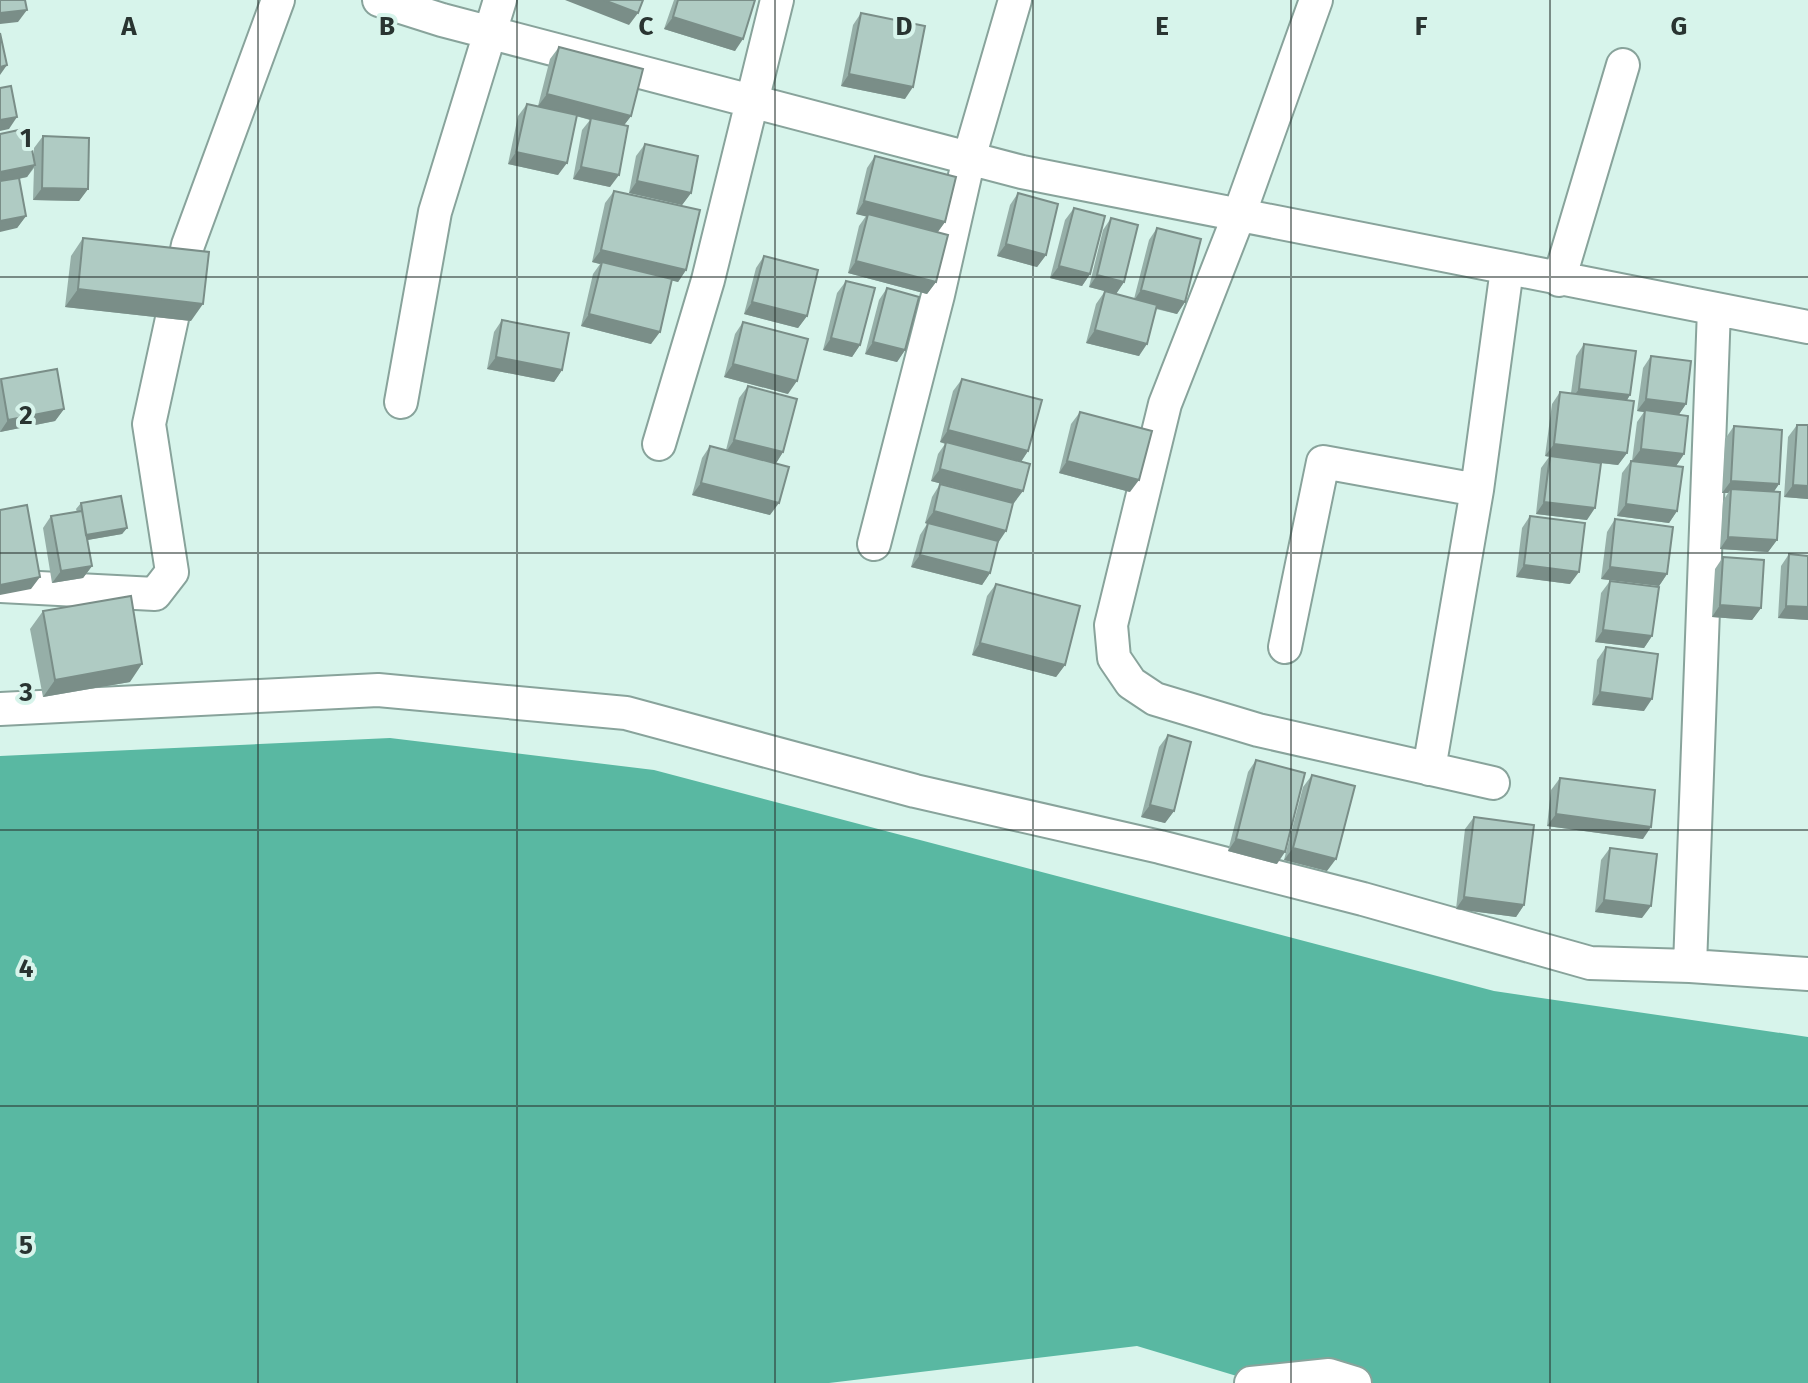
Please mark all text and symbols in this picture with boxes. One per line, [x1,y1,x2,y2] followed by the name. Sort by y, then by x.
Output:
[120,11,137,42] text: A
[379,11,395,42] text: B
[639,11,654,42] text: C
[896,11,913,42] text: D
[1155,11,1169,42] text: E
[1415,11,1428,42] text: F
[1671,11,1687,42] text: G
[20,123,32,154] text: 1
[19,400,33,431] text: 2
[18,677,33,708] text: 3
[19,953,34,984] text: 4
[19,1230,33,1261] text: 5

